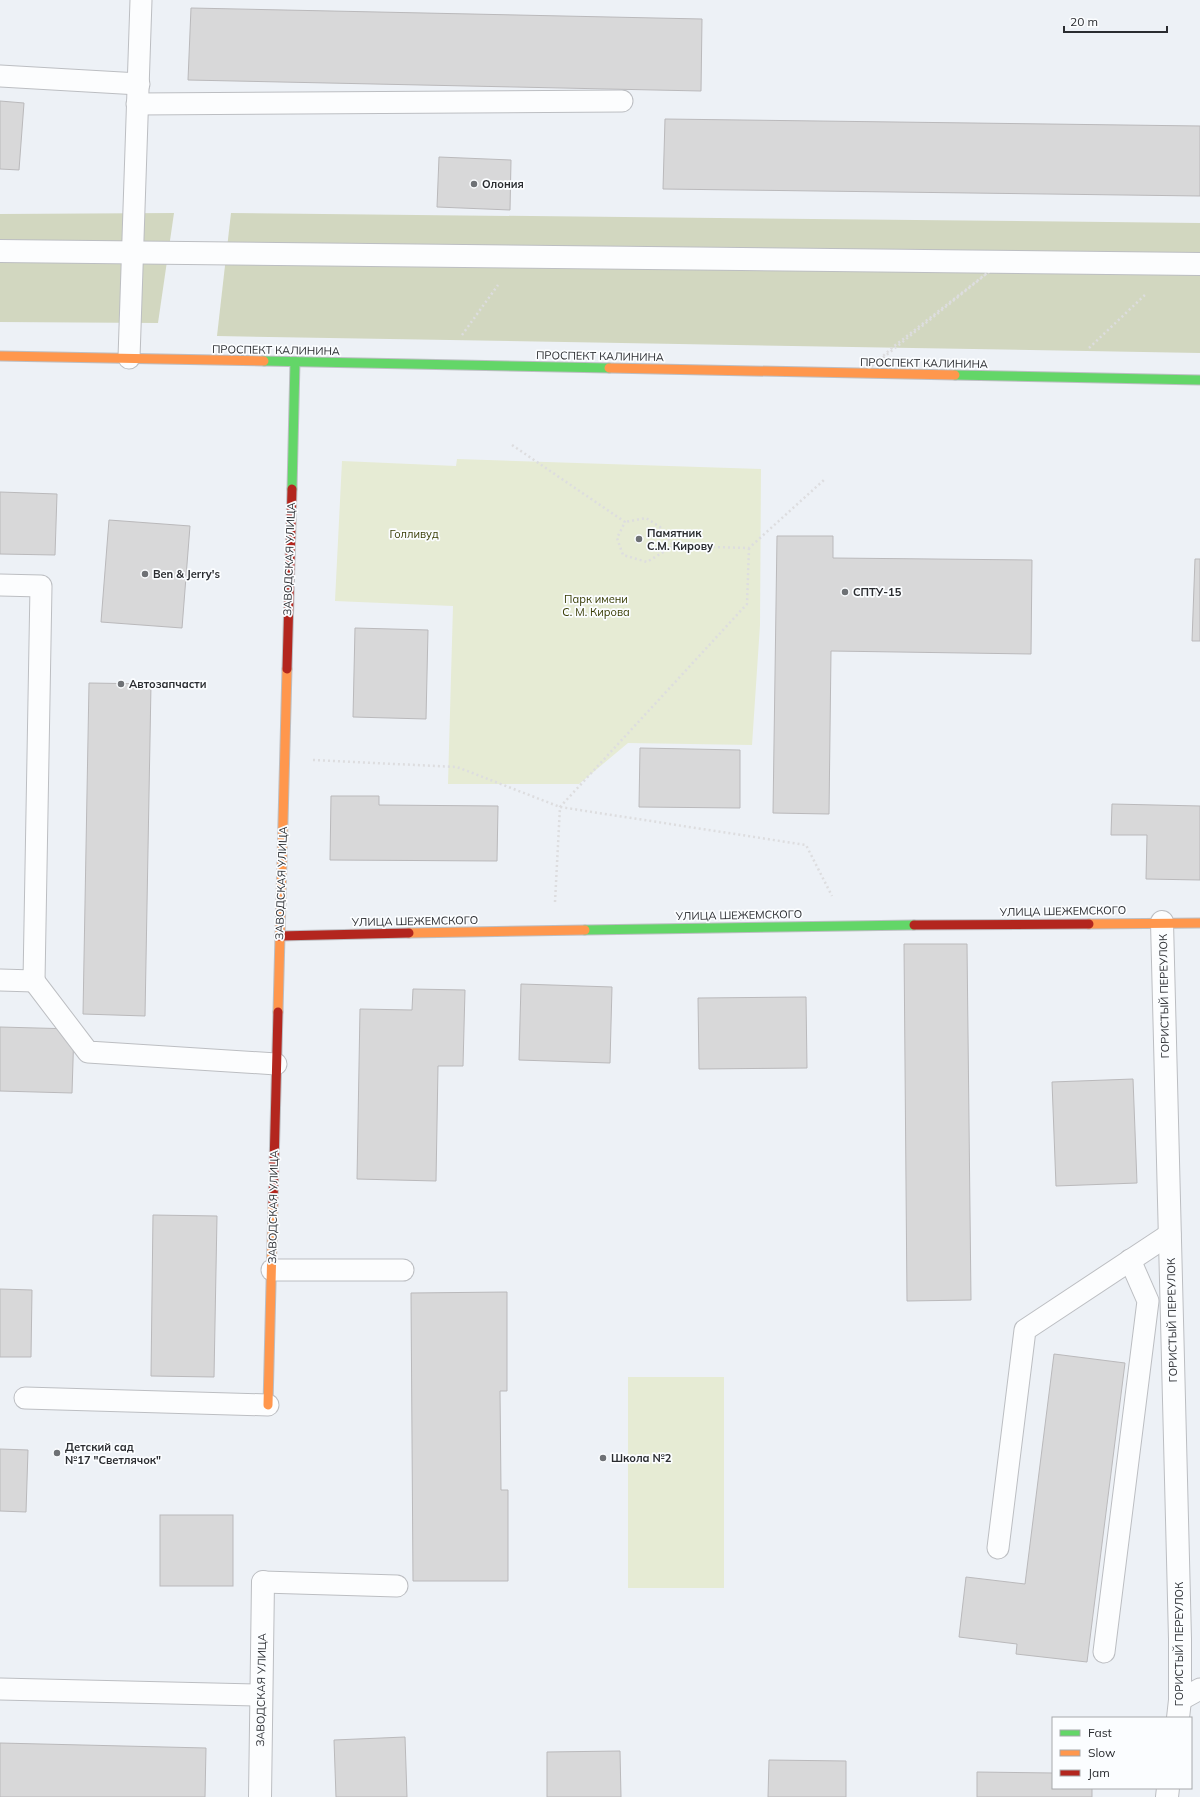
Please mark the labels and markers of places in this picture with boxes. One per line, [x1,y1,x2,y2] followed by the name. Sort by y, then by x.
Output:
[482,177,524,191] place label: Олония
[469,179,479,189] marker: Олония
[647,526,714,553] place label: Памятник С.М. Кирову
[634,534,644,544] marker: Памятник С.М. Кирову
[153,567,220,581] place label: Ben & Jerry's
[140,569,150,579] marker: Ben & Jerry's
[853,585,902,599] place label: СПТУ-15
[840,587,850,597] marker: СПТУ-15
[129,677,206,691] place label: Автозапчасти
[116,679,126,689] marker: Автозапчасти
[65,1440,161,1467] place label: Детский сад №17 "Светлячок"
[52,1448,62,1458] marker: Детский сад №17 "Светлячок"
[611,1451,672,1465] place label: Школа №2
[598,1453,608,1463] marker: Школа №2

